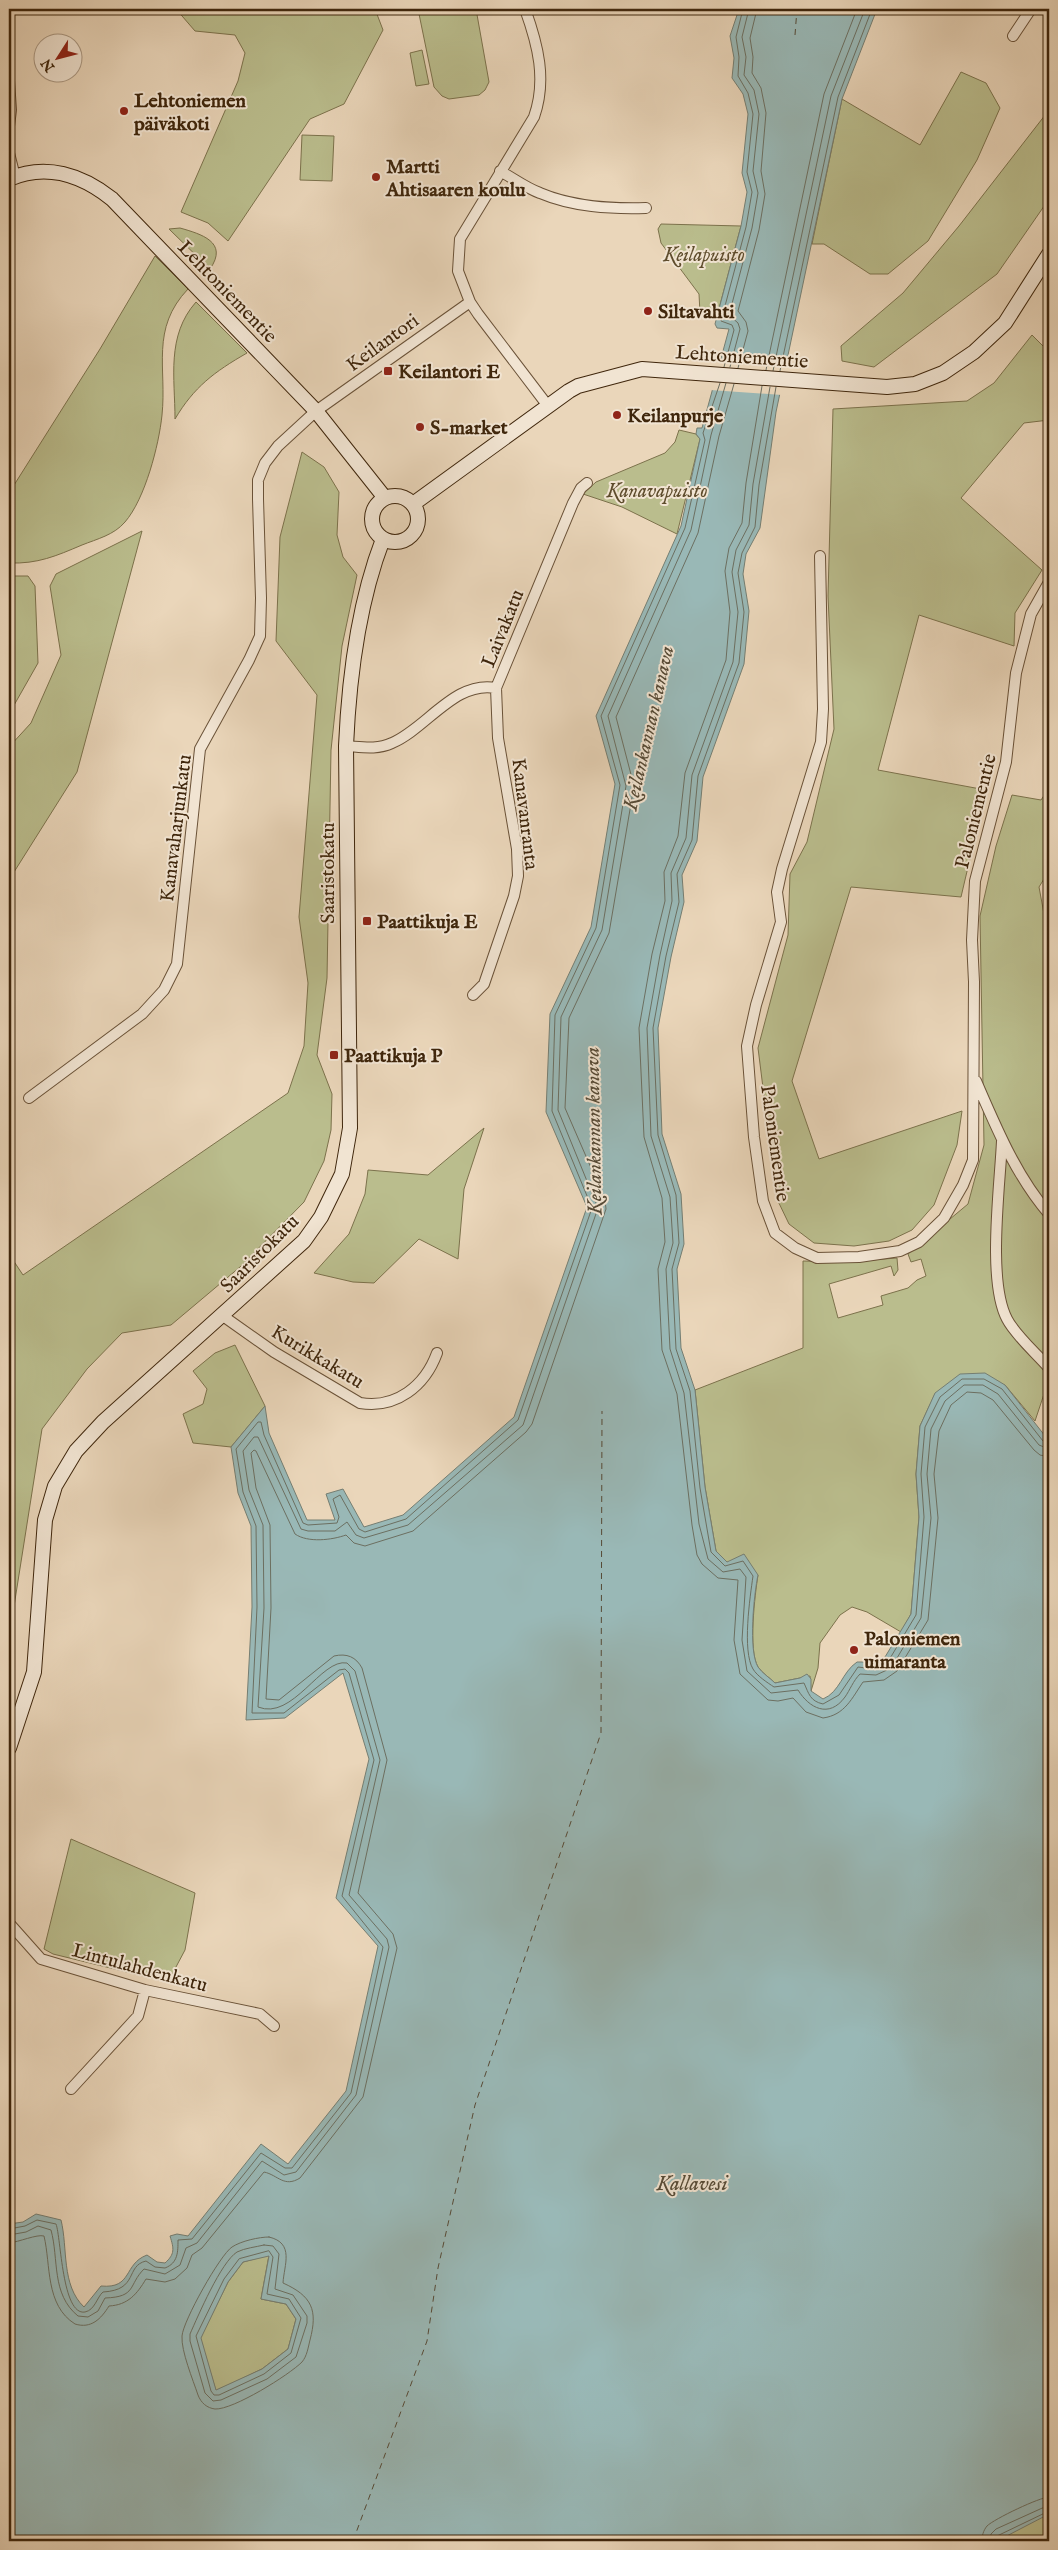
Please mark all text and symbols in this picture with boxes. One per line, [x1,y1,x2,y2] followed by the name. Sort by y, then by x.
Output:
[32,32,82,82] north arrow
[37,55,60,76] text: N
[133,89,246,137] place label: Lehtoniemen päiväkoti
[118,105,130,117] marker: Lehtoniemen päiväkoti
[385,155,526,203] place label: Martti Ahtisaaren koulu
[370,171,382,183] marker: Martti Ahtisaaren koulu
[172,235,282,349] street label: Lehtoniementie
[662,243,745,268] park label: Keilapuisto
[658,300,735,325] place label: Siltavahti
[642,305,654,317] marker: Siltavahti
[342,308,424,378] street label: Keilantori
[675,340,809,375] street label: Lehtoniementie
[398,360,500,385] place label: Keilantori E
[382,365,394,377] marker: Keilantori E
[627,404,724,429] place label: Keilanpurje
[611,409,623,421] marker: Keilanpurje
[430,416,508,441] place label: S-market
[414,421,426,433] marker: S-market
[606,479,707,504] park label: Kanavapuisto
[476,586,530,671] street label: Laivakatu
[617,643,682,814] water label: Keilankannan kanava
[950,751,1003,871] street label: Paloniementie
[155,753,198,903] street label: Kanavaharjunkatu
[505,757,544,872] street label: Kanavanranta
[316,822,341,924] street label: Saaristokatu
[377,910,478,935] place label: Paattikuja E
[361,915,373,927] marker: Paattikuja E
[344,1044,443,1069] place label: Paattikuja P
[580,1047,609,1216] water label: Keilankannan kanava
[328,1049,340,1061] marker: Paattikuja P
[754,1083,795,1203] street label: Paloniementie
[215,1209,305,1299] street label: Saaristokatu
[266,1320,368,1395] street label: Kurikkakatu
[864,1627,961,1675] place label: Paloniemen uimaranta
[848,1644,860,1656] marker: Paloniemen uimaranta
[69,1938,210,1999] street label: Lintulahdenkatu
[655,2171,730,2198] water label: Kallavesi

